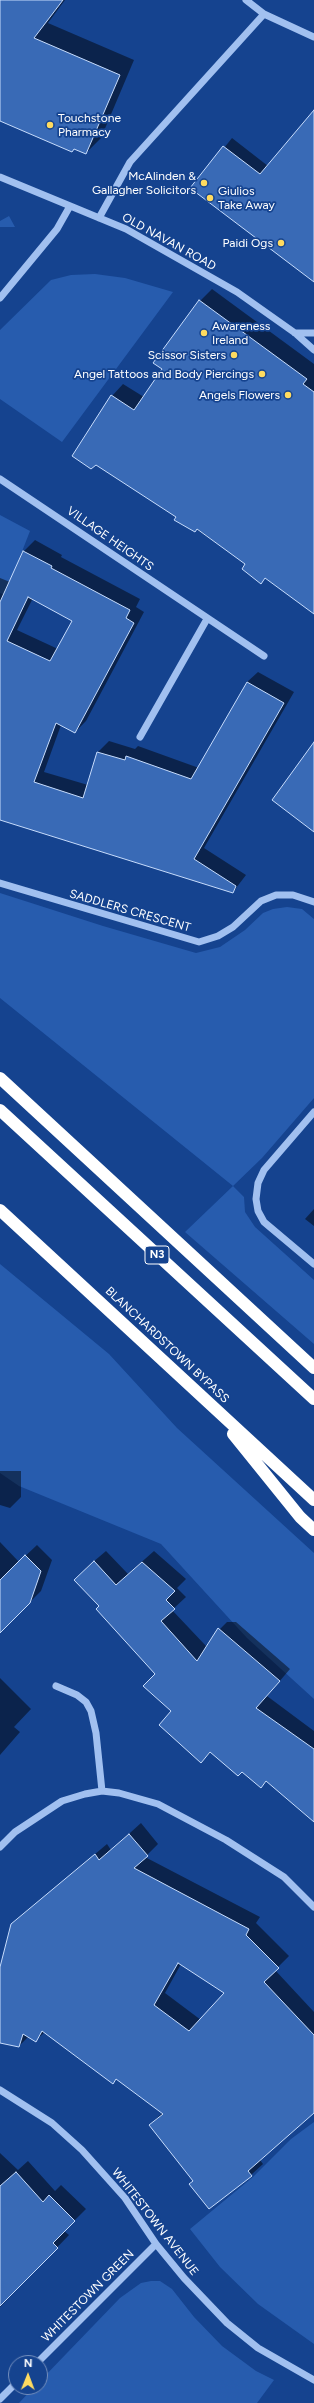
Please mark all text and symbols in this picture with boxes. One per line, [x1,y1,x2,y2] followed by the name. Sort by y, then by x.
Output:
[58,111,121,139] place label: Touchstone Pharmacy
[45,120,55,130] marker: Touchstone Pharmacy
[92,169,196,197] place label: McAlinden & Gallagher Solicitors
[199,178,209,188] marker: McAlinden & Gallagher Solicitors
[218,184,275,212] place label: Giulios Take Away
[205,193,215,203] marker: Giulios Take Away
[120,210,218,274] street label: OLD NAVAN ROAD
[223,236,273,250] place label: Paidi Ogs
[276,238,286,248] marker: Paidi Ogs
[212,319,270,347] place label: Awareness Ireland
[199,328,209,338] marker: Awareness Ireland
[148,348,226,362] place label: Scissor Sisters
[229,350,239,360] marker: Scissor Sisters
[74,367,254,381] place label: Angel Tattoos and Body Piercings
[257,369,267,379] marker: Angel Tattoos and Body Piercings
[199,388,280,402] place label: Angels Flowers
[283,390,293,400] marker: Angels Flowers
[64,504,156,574] street label: VILLAGE HEIGHTS
[68,887,192,935] street label: SADDLERS CRESCENT
[145,1246,169,1264] road number: N3
[102,1284,232,1406] street label: BLANCHARDSTOWN BYPASS
[109,2165,201,2279] street label: WHITESTOWN AVENUE
[39,2247,137,2345] street label: WHITESTOWN GREEN
[8,2355,48,2395] north arrow
[24,2357,33,2370] text: N

